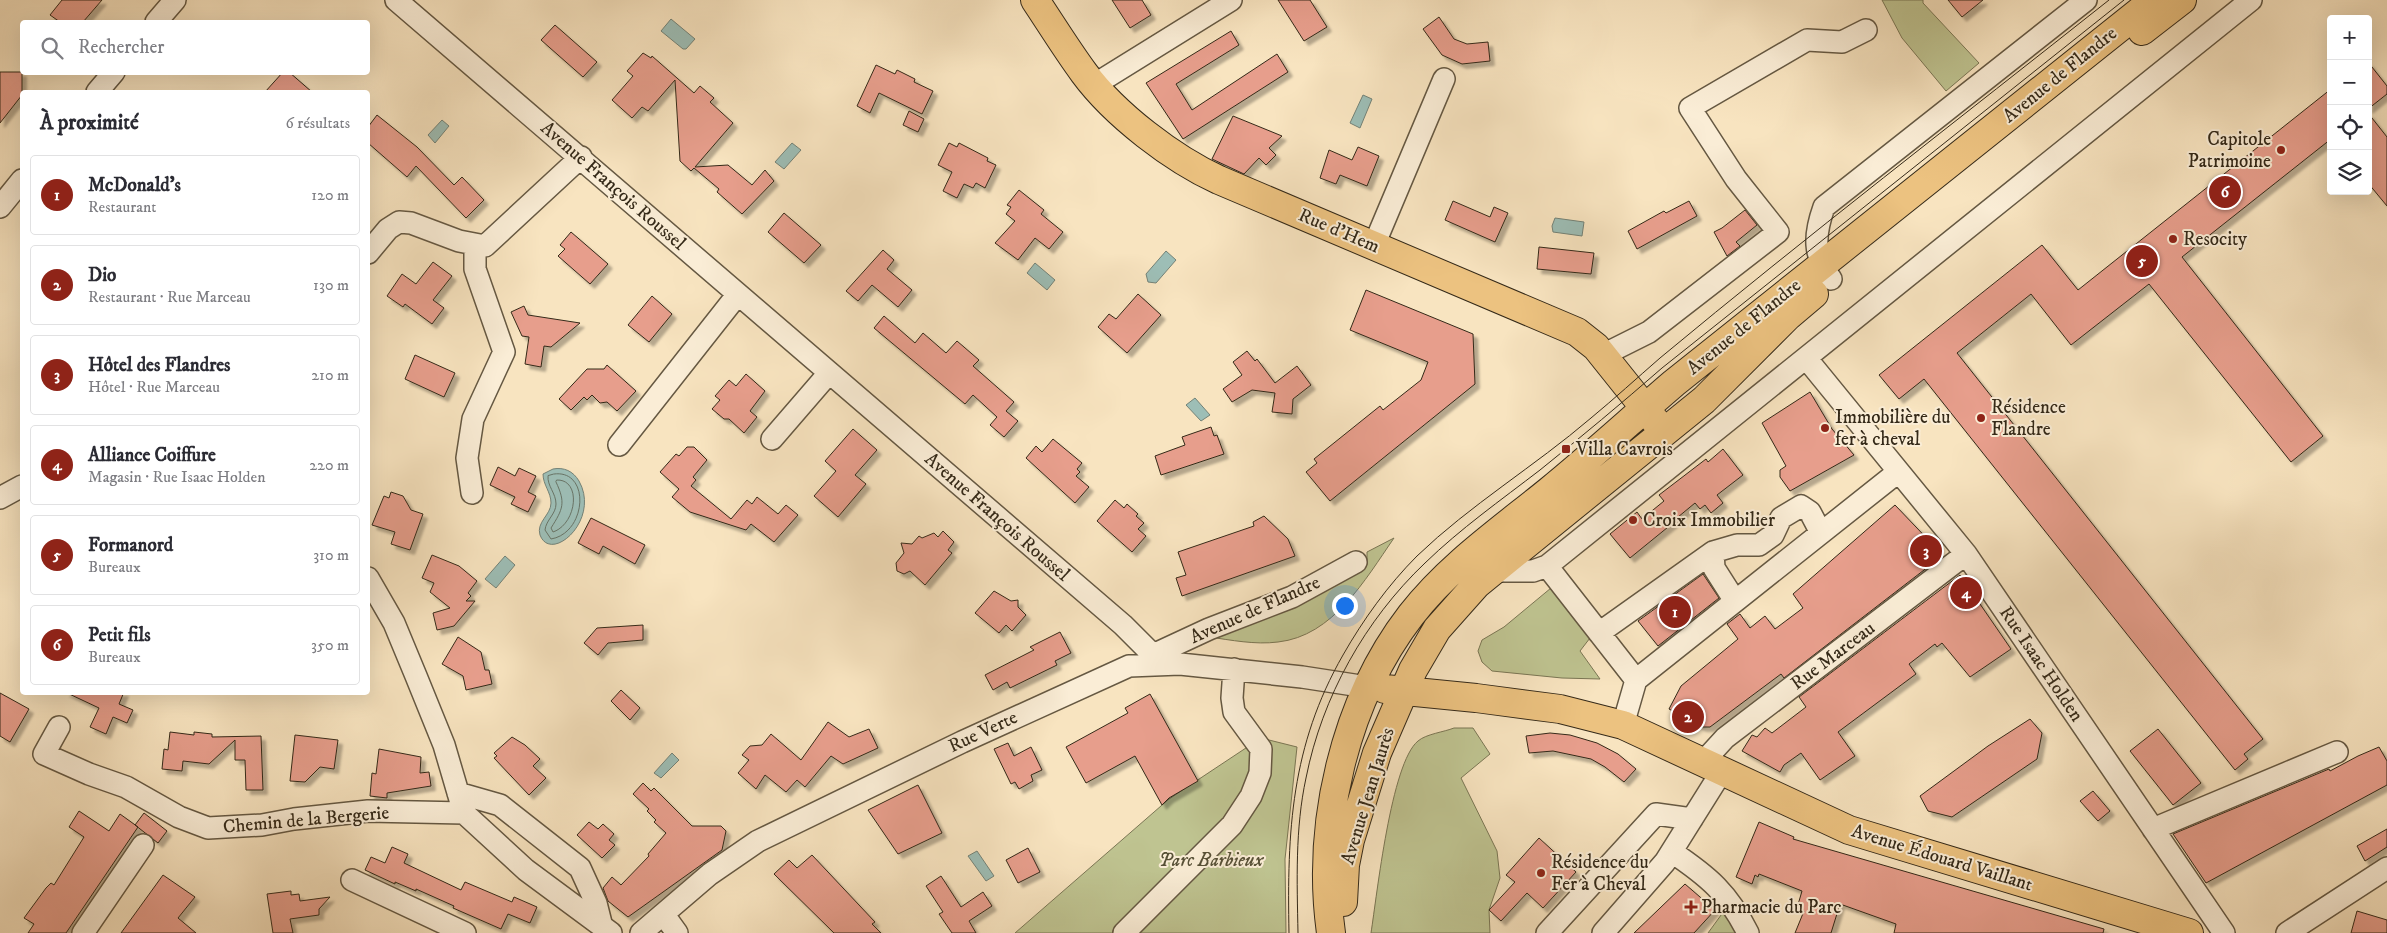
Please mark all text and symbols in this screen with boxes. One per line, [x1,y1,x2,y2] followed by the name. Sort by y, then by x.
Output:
[2327,15,2372,195] map controls
[2327,15,2372,60] button: +
[20,20,370,75] search box
[1998,22,2122,128] street label: Avenue de Flandre
[38,34,66,62] icon: search
[78,36,164,59] text: Rechercher
[2327,60,2372,105] button: −
[2327,105,2372,150] button: locate
[40,110,139,136] text: À proximité
[285,113,350,133] text: 6 résultats
[536,117,690,255] street label: Avenue François Roussel
[2188,128,2271,173] place label: Capitole Patrimoine
[2275,144,2287,156] marker: Capitole Patrimoine
[2327,150,2372,195] button: layers
[2209,173,2241,211] pin: 6
[88,174,181,197] text: McDonald's
[54,185,60,205] text: 1
[311,185,349,205] text: 120 m
[88,197,156,217] text: Restaurant
[1295,204,1383,258] street label: Rue d'Hem
[2183,228,2248,251] place label: Resocity
[2167,233,2179,245] marker: Resocity
[2126,242,2158,280] pin: 5
[88,264,116,287] text: Dio
[1682,274,1806,380] street label: Avenue de Flandre
[53,275,61,295] text: 2
[313,275,349,295] text: 130 m
[88,287,251,307] text: Restaurant · Rue Marceau
[88,354,230,377] text: Hôtel des Flandres
[54,365,60,385] text: 3
[311,365,349,385] text: 210 m
[88,377,220,397] text: Hôtel · Rue Marceau
[1991,396,2066,441] place label: Résidence Flandre
[1835,406,1951,451] place label: Immobilière du fer à cheval
[1975,412,1987,424] marker: Résidence Flandre
[1819,422,1831,434] marker: Immobilière du fer à cheval
[1575,438,1673,461] place label: Villa Cavrois
[1560,443,1572,455] marker: Villa Cavrois
[88,444,216,467] text: Alliance Coiffure
[920,448,1074,586] street label: Avenue François Roussel
[52,455,62,475] text: 4
[309,455,349,475] text: 220 m
[88,467,266,487] text: Magasin · Rue Isaac Holden
[1643,509,1775,532] place label: Croix Immobilier
[1627,514,1639,526] marker: Croix Immobilier
[1910,532,1942,570] pin: 3
[88,534,173,557] text: Formanord
[53,545,61,565] text: 5
[313,545,349,565] text: 310 m
[88,557,141,577] text: Bureaux
[1186,571,1324,649] street label: Avenue de Flandre
[1950,574,1982,612] pin: 4
[1332,593,1358,619] your location
[1659,593,1691,631] pin: 1
[1994,602,2088,726] street label: Rue Isaac Holden
[1786,617,1880,695] street label: Rue Marceau
[88,624,150,647] text: Petit fils
[53,635,61,655] text: 6
[311,635,349,655] text: 350 m
[88,647,141,667] text: Bureaux
[1672,698,1704,736] pin: 2
[945,706,1021,758] street label: Rue Verte
[1336,725,1400,867] street label: Avenue Jean Jaurès
[222,801,390,839] street label: Chemin de la Bergerie
[1849,819,2036,896] street label: Avenue Édouard Vaillant
[1159,849,1265,872] park label: Parc Barbieux
[1551,851,1649,896] place label: Résidence du Fer à Cheval
[1535,867,1547,879] marker: Résidence du Fer à Cheval
[1701,896,1842,919] place label: Pharmacie du Parc
[1685,901,1697,913] marker: Pharmacie du Parc

